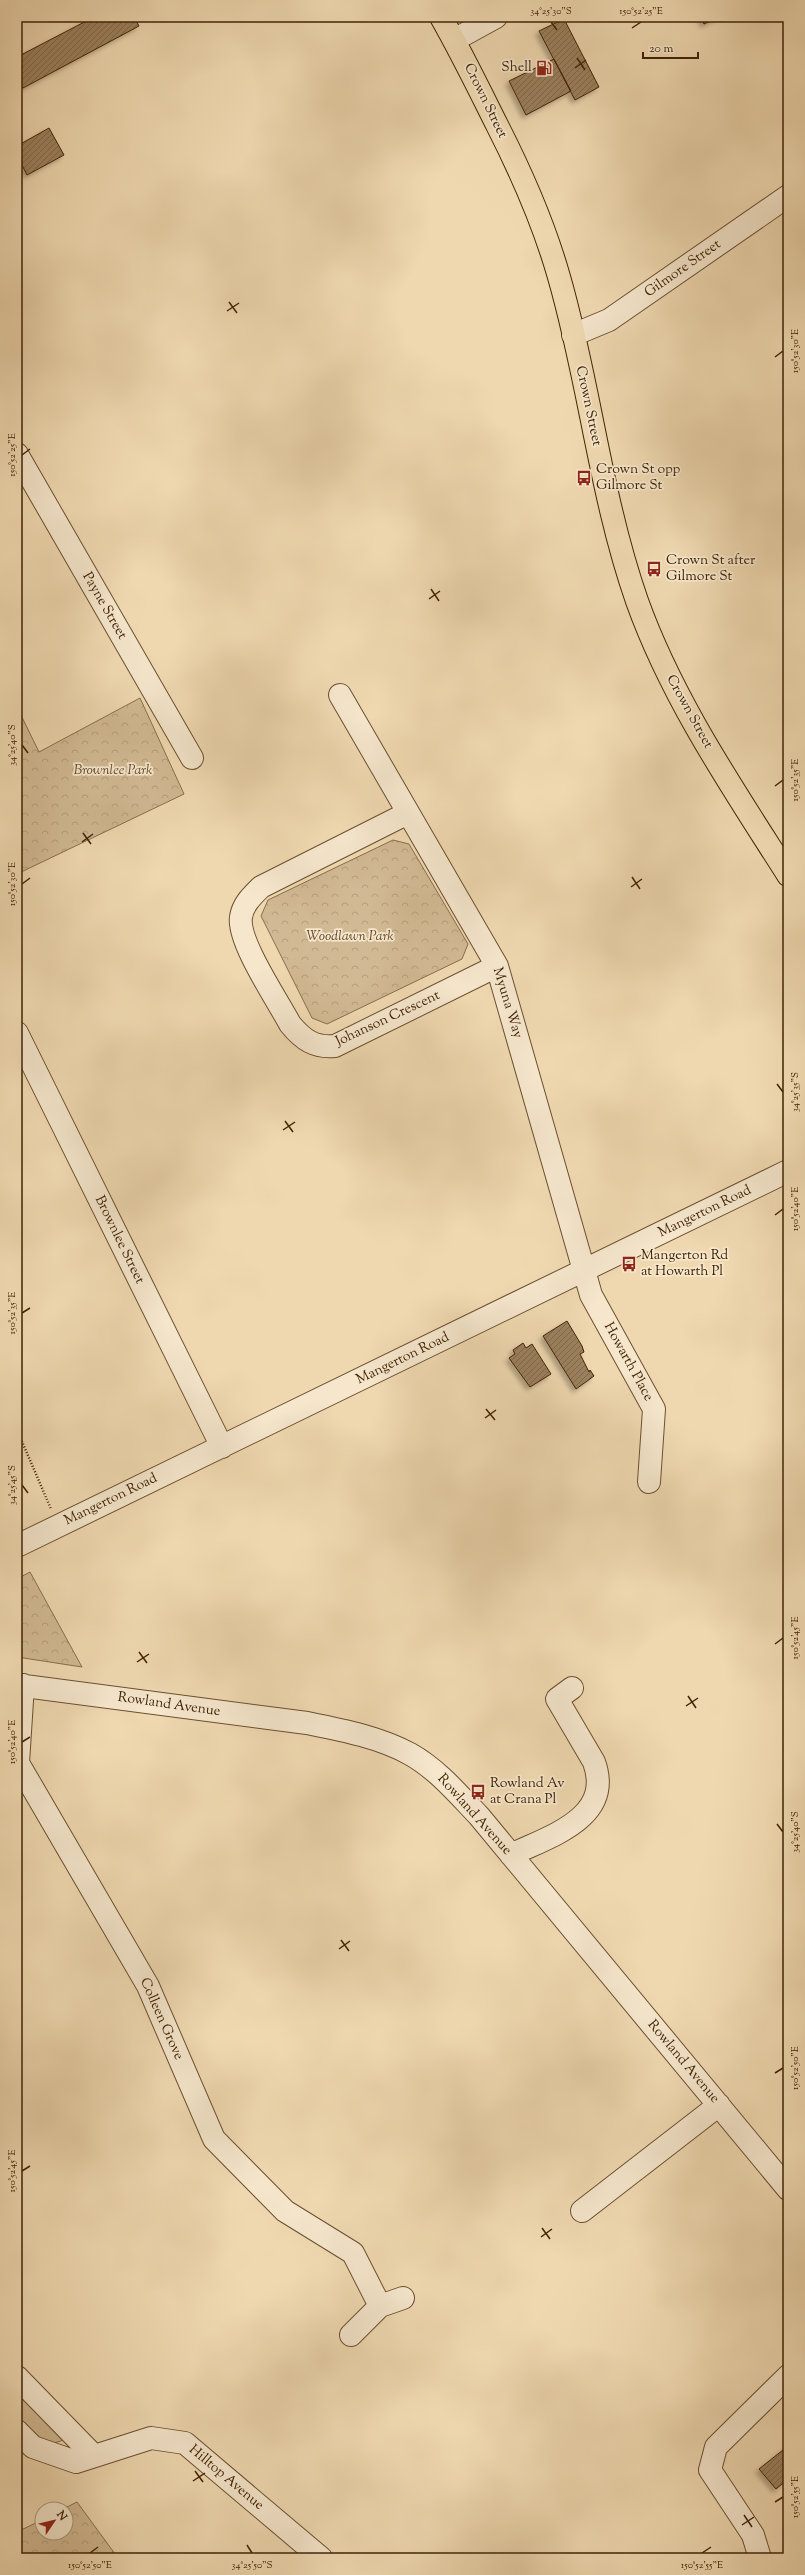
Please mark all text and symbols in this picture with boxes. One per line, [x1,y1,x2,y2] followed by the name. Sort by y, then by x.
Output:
[530,4,572,19] text: 34°25'30"S
[619,4,663,19] text: 150°52'25"E
[643,34,698,60] scale bar
[649,40,674,58] text: 20 m
[501,58,532,78] place label: Shell
[535,59,553,77] fuel station icon: Shell
[458,60,512,142] street label: Crown Street
[641,235,725,303] street label: Gilmore Street
[788,329,803,373] text: 150°52'30"E
[570,364,606,448] street label: Crown Street
[5,433,20,477] text: 150°52'25"E
[596,460,681,496] place label: Crown St opp Gilmore St
[575,469,593,487] bus stop icon: Crown St opp Gilmore St
[666,551,756,587] place label: Crown St after Gilmore St
[645,560,663,578] bus stop icon: Crown St after Gilmore St
[77,569,131,644] street label: Payne Street
[661,672,718,753] street label: Crown Street
[5,724,20,766] text: 34°25'40"S
[788,759,803,801] text: 150°52'35"E
[74,761,153,781] park label: Brownlee Park
[5,862,20,906] text: 150°52'30"E
[306,927,394,947] park label: Woodlawn Park
[487,965,527,1041] street label: Myuna Way
[332,986,444,1052] street label: Johanson Crescent
[788,1072,803,1112] text: 34°25'35"S
[655,1181,755,1243] street label: Mangerton Road
[788,1187,803,1231] text: 150°52'40"E
[89,1192,149,1288] street label: Brownlee Street
[641,1246,728,1282] place label: Mangerton Rd at Howarth Pl
[620,1255,638,1273] bus stop icon: Mangerton Rd at Howarth Pl
[5,1292,20,1334] text: 150°52'35"E
[598,1319,658,1405] street label: Howarth Place
[353,1328,453,1390] street label: Mangerton Road
[5,1465,20,1505] text: 34°25'45"S
[61,1469,161,1531] street label: Mangerton Road
[788,1617,803,1659] text: 150°52'45"E
[116,1688,222,1722] street label: Rowland Avenue
[5,1720,20,1764] text: 150°52'40"E
[432,1770,516,1860] street label: Rowland Avenue
[490,1774,565,1810] place label: Rowland Av at Crana Pl
[469,1783,487,1801] bus stop icon: Rowland Av at Crana Pl
[788,1811,803,1853] text: 34°25'40"S
[134,1975,188,2063] street label: Colleen Grove
[642,2016,724,2108] street label: Rowland Avenue
[788,2046,803,2090] text: 150°52'50"E
[5,2150,20,2192] text: 150°52'45"E
[184,2441,268,2515] street label: Hilltop Avenue
[788,2476,803,2518] text: 150°52'55"E
[34,2501,74,2541] north arrow
[52,2507,71,2524] text: N
[68,2558,112,2573] text: 150°52'50"E
[232,2558,272,2573] text: 34°25'50"S
[681,2558,723,2573] text: 150°52'55"E

